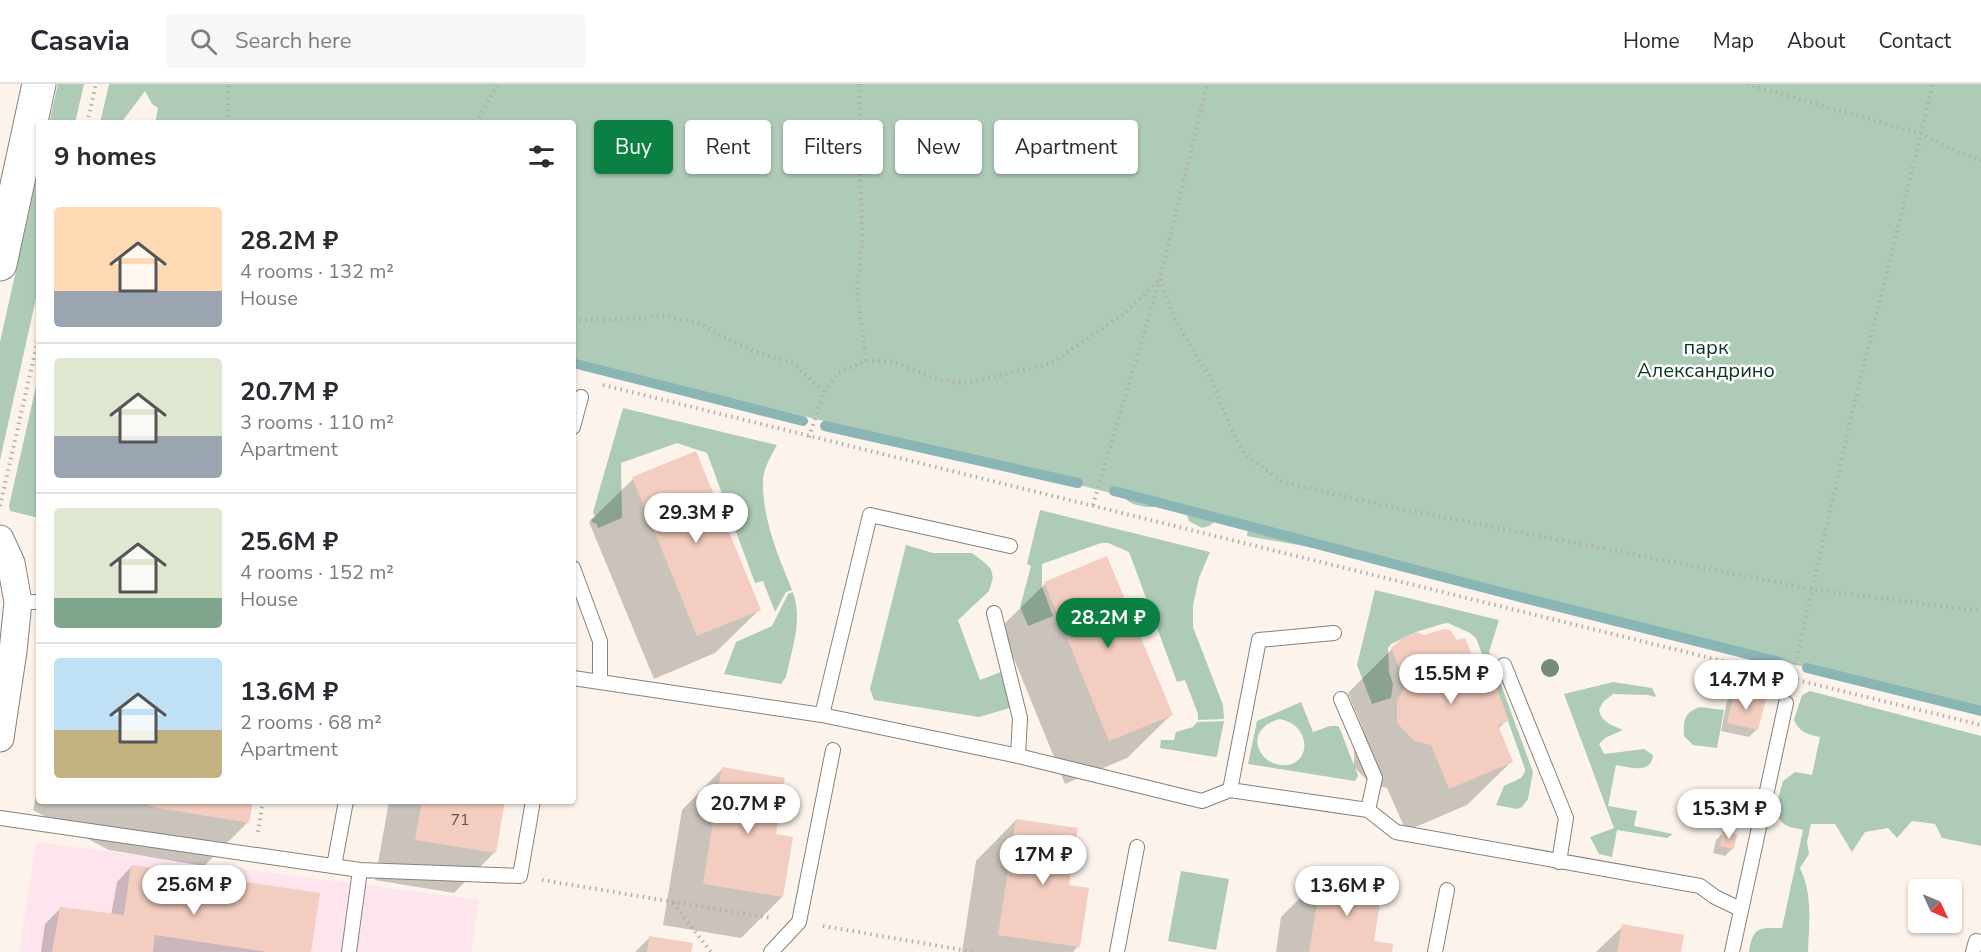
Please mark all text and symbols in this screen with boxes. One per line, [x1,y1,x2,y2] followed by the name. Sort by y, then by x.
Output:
[166,14,586,68] search box
[30,22,130,60] text: Casavia
[187,25,220,58] icon: search
[235,26,352,56] text: Search here
[1623,27,1680,55] text: Home
[1713,27,1754,55] text: Map
[1787,27,1845,55] text: About
[1878,27,1951,55] text: Contact
[594,120,673,174] chip: Buy
[685,120,771,174] chip: Rent
[783,120,883,174] chip: Filters
[895,120,982,174] chip: New
[994,120,1138,174] chip: Apartment
[54,139,156,174] text: 9 homes
[525,140,558,173] icon: filters
[240,223,338,258] text: 28.2M ₽
[102,231,174,303] icon: home
[240,258,394,285] text: 4 rooms · 132 m²
[240,285,298,312] text: House
[1637,334,1775,384] park label: парк Александрино
[240,374,338,409] text: 20.7M ₽
[102,382,174,454] icon: home
[240,409,394,436] text: 3 rooms · 110 m²
[240,436,338,463] text: Apartment
[641,493,751,544] pin: 29.3M ₽
[658,499,734,526] text: 29.3M ₽
[240,524,338,559] text: 25.6M ₽
[102,532,174,604] icon: home
[240,559,394,586] text: 4 rooms · 152 m²
[240,586,298,613] text: House
[1053,598,1163,649] pin: 28.2M ₽
[1070,604,1146,631] text: 28.2M ₽
[1396,654,1506,705] pin: 15.5M ₽
[1413,660,1489,687] text: 15.5M ₽
[1691,660,1801,711] pin: 14.7M ₽
[1708,666,1784,693] text: 14.7M ₽
[240,674,338,709] text: 13.6M ₽
[102,682,174,754] icon: home
[240,709,382,736] text: 2 rooms · 68 m²
[240,736,338,763] text: Apartment
[693,784,803,835] pin: 20.7M ₽
[1674,789,1784,840] pin: 15.3M ₽
[710,790,786,817] text: 20.7M ₽
[1691,795,1767,822] text: 15.3M ₽
[450,809,470,831] house number: 71
[1001,835,1085,886] pin: 17M ₽
[1014,841,1072,868] text: 17M ₽
[139,865,249,916] pin: 25.6M ₽
[1292,866,1402,917] pin: 13.6M ₽
[156,871,232,898] text: 25.6M ₽
[1309,872,1385,899] text: 13.6M ₽
[1908,879,1962,933] north arrow
[1908,879,1962,933] map controls

